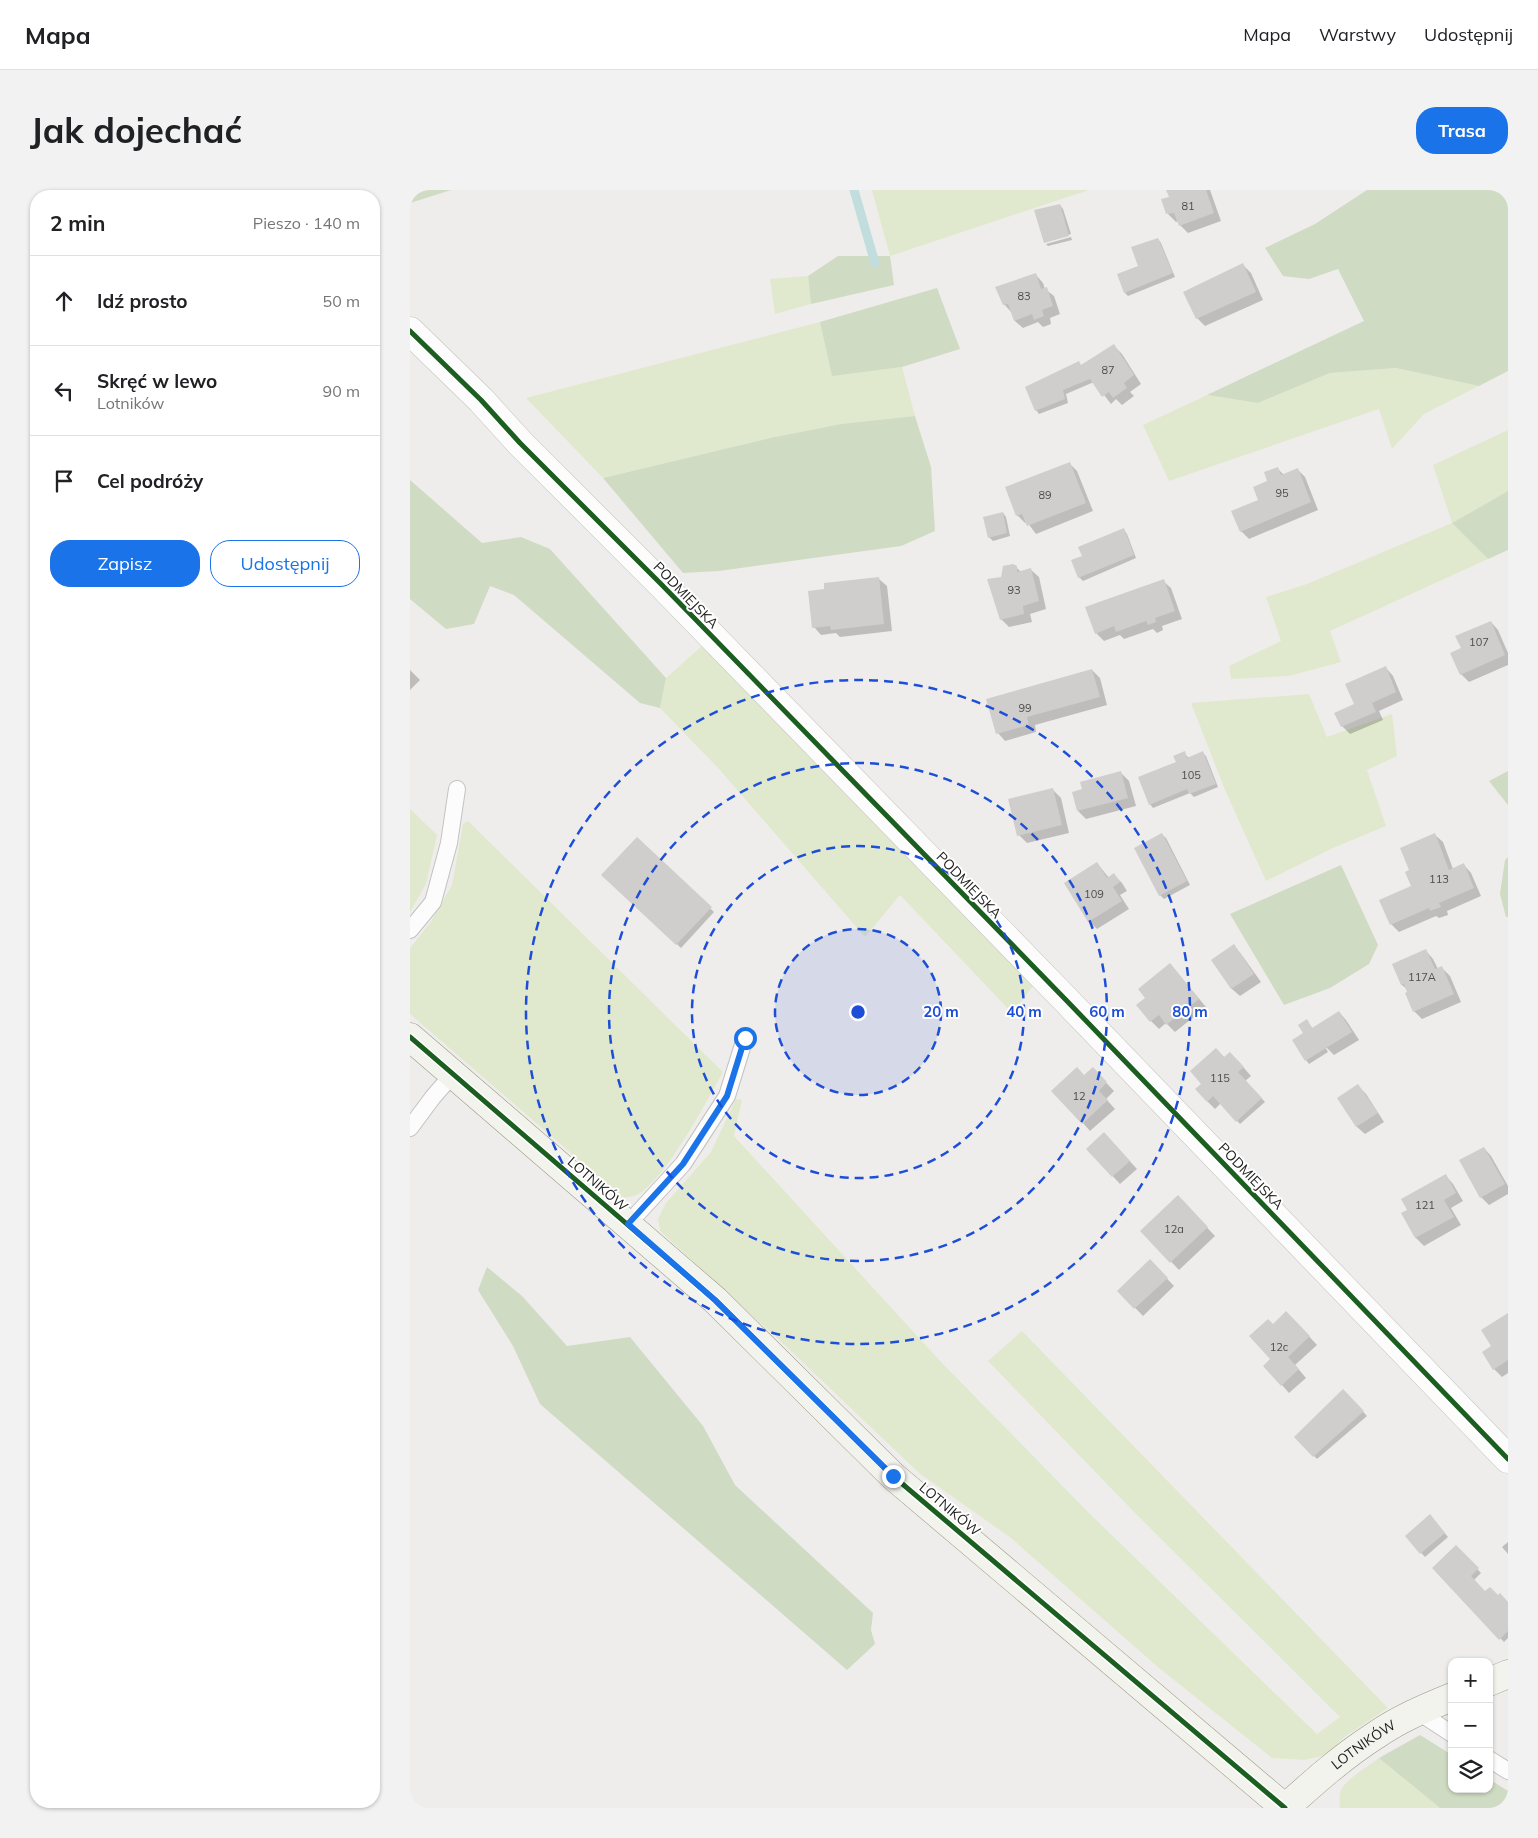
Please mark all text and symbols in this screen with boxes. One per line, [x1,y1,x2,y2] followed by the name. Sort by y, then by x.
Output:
[25,20,91,50] text: Mapa
[1243,23,1291,46] text: Mapa
[1319,23,1396,46] text: Warstwy
[1424,23,1513,46] text: Udostępnij
[1416,107,1508,154] button: Trasa
[30,108,242,152] text: Jak dojechać
[1181,199,1195,213] house number: 81
[50,210,105,236] text: 2 min
[253,213,360,233] text: Pieszo · 140 m
[50,287,78,315] icon: ahead
[97,289,188,313] text: Idź prosto
[1017,289,1031,303] house number: 83
[323,291,360,311] text: 50 m
[1101,363,1115,377] house number: 87
[97,369,217,393] text: Skręć w lewo
[50,377,78,405] icon: left
[323,381,360,401] text: 90 m
[97,393,164,413] text: Lotników
[50,467,78,495] icon: arrive
[97,469,203,493] text: Cel podróży
[1275,486,1289,500] house number: 95
[1038,488,1052,502] house number: 89
[50,540,200,587] button: Zapisz
[210,540,360,587] button: Udostępnij
[650,558,723,633] street label: PODMIEJSKA
[1007,583,1021,597] house number: 93
[1469,635,1489,649] house number: 107
[1018,701,1032,715] house number: 99
[1181,768,1201,782] house number: 105
[933,848,1006,923] street label: PODMIEJSKA
[1429,872,1449,886] house number: 113
[1084,887,1104,901] house number: 109
[1408,970,1436,984] house number: 117A
[923,1002,959,1021] text: 20 m
[1006,1002,1042,1021] text: 40 m
[1089,1002,1125,1021] text: 60 m
[1172,1002,1208,1021] text: 80 m
[849,1003,867,1021] centre of rings
[734,1027,757,1050] route start
[1210,1071,1230,1085] house number: 115
[1072,1089,1086,1103] house number: 12
[1215,1139,1288,1214] street label: PODMIEJSKA
[564,1153,632,1216] street label: LOTNIKÓW
[1415,1198,1435,1212] house number: 121
[1164,1222,1184,1236] house number: 12a
[1270,1340,1289,1354] house number: 12c
[882,1465,905,1488] route end
[916,1478,985,1540] street label: LOTNIKÓW
[1448,1658,1493,1793] map controls
[1448,1658,1493,1703] button: +
[1448,1703,1493,1748] button: −
[1327,1716,1399,1773] street label: LOTNIKÓW
[1448,1748,1493,1793] button: layers

